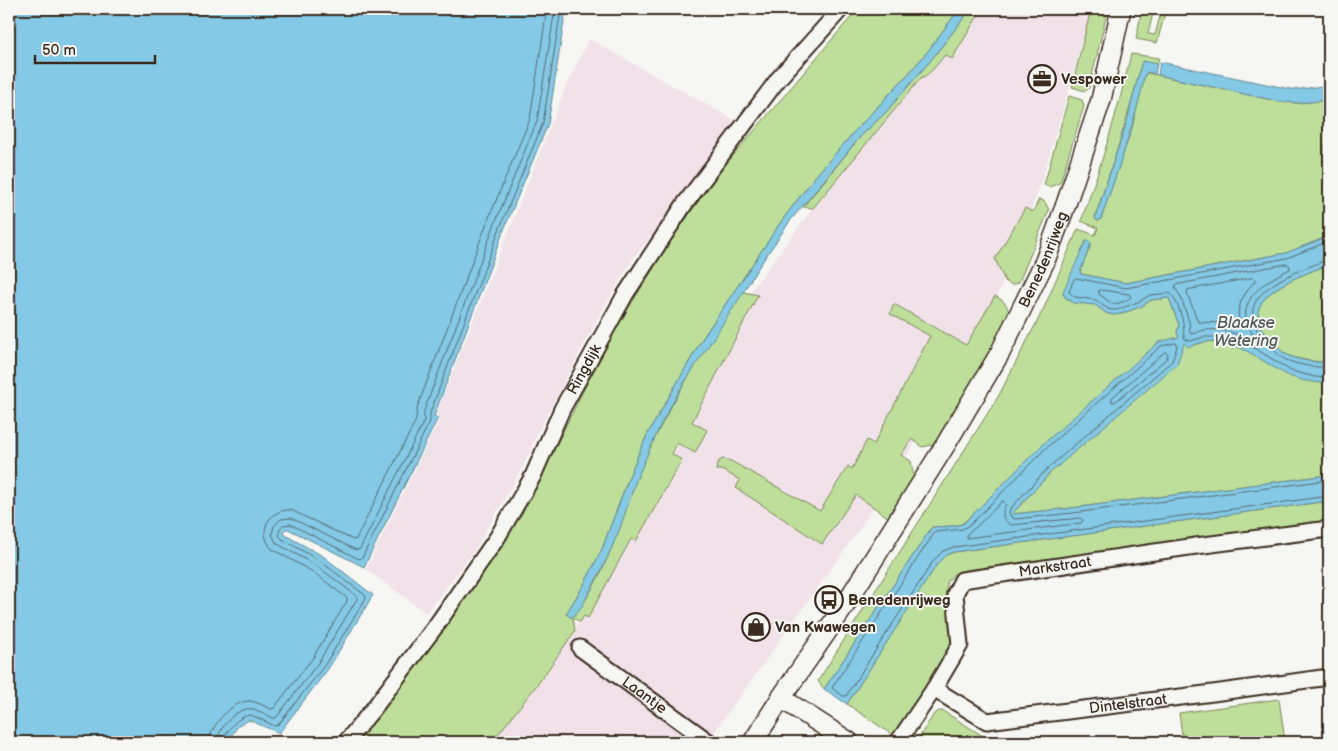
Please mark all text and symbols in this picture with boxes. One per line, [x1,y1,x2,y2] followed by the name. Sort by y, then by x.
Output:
[35,32,155,64] scale bar
[42,41,76,60] text: 50 m
[1027,64,1057,94] office icon: Vespower
[1061,70,1128,89] place label: Vespower
[1015,209,1072,311] street label: Benedenrijweg
[1214,314,1278,351] water label: Blaakse Wetering
[563,341,606,398] street label: Ringdijk
[1018,552,1093,582] street label: Markstraat
[814,585,844,615] bus stop icon: Benedenrijweg
[848,591,950,610] place label: Benedenrijweg
[741,612,771,642] shop icon: Van Kwawegen
[775,618,876,637] place label: Van Kwawegen
[618,673,671,718] street label: Laantje
[1088,690,1168,718] street label: Dintelstraat

